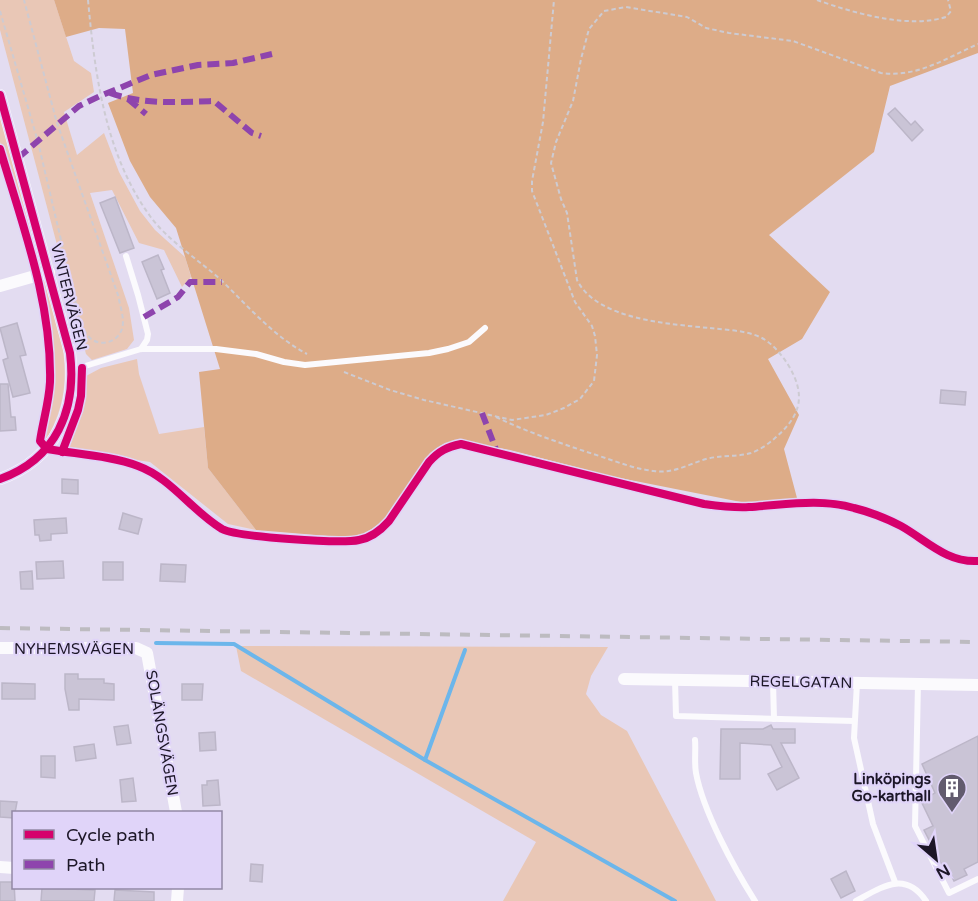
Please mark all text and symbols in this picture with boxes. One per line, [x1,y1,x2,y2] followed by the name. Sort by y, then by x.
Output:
[47,242,91,352] street label: VINTERVÄGEN
[14,640,134,658] street label: NYHEMSVÄGEN
[142,669,182,797] street label: SOLÄNGSVÄGEN
[749,672,853,692] street label: REGELGATAN
[851,770,931,805] place label: Linköpings Go-karthall
[936,772,968,814] building icon: Linköpings Go-karthall
[12,811,222,889] legend
[66,824,155,846] text: Cycle path
[906,829,966,889] north arrow
[66,854,105,876] text: Path
[932,859,953,883] text: N

